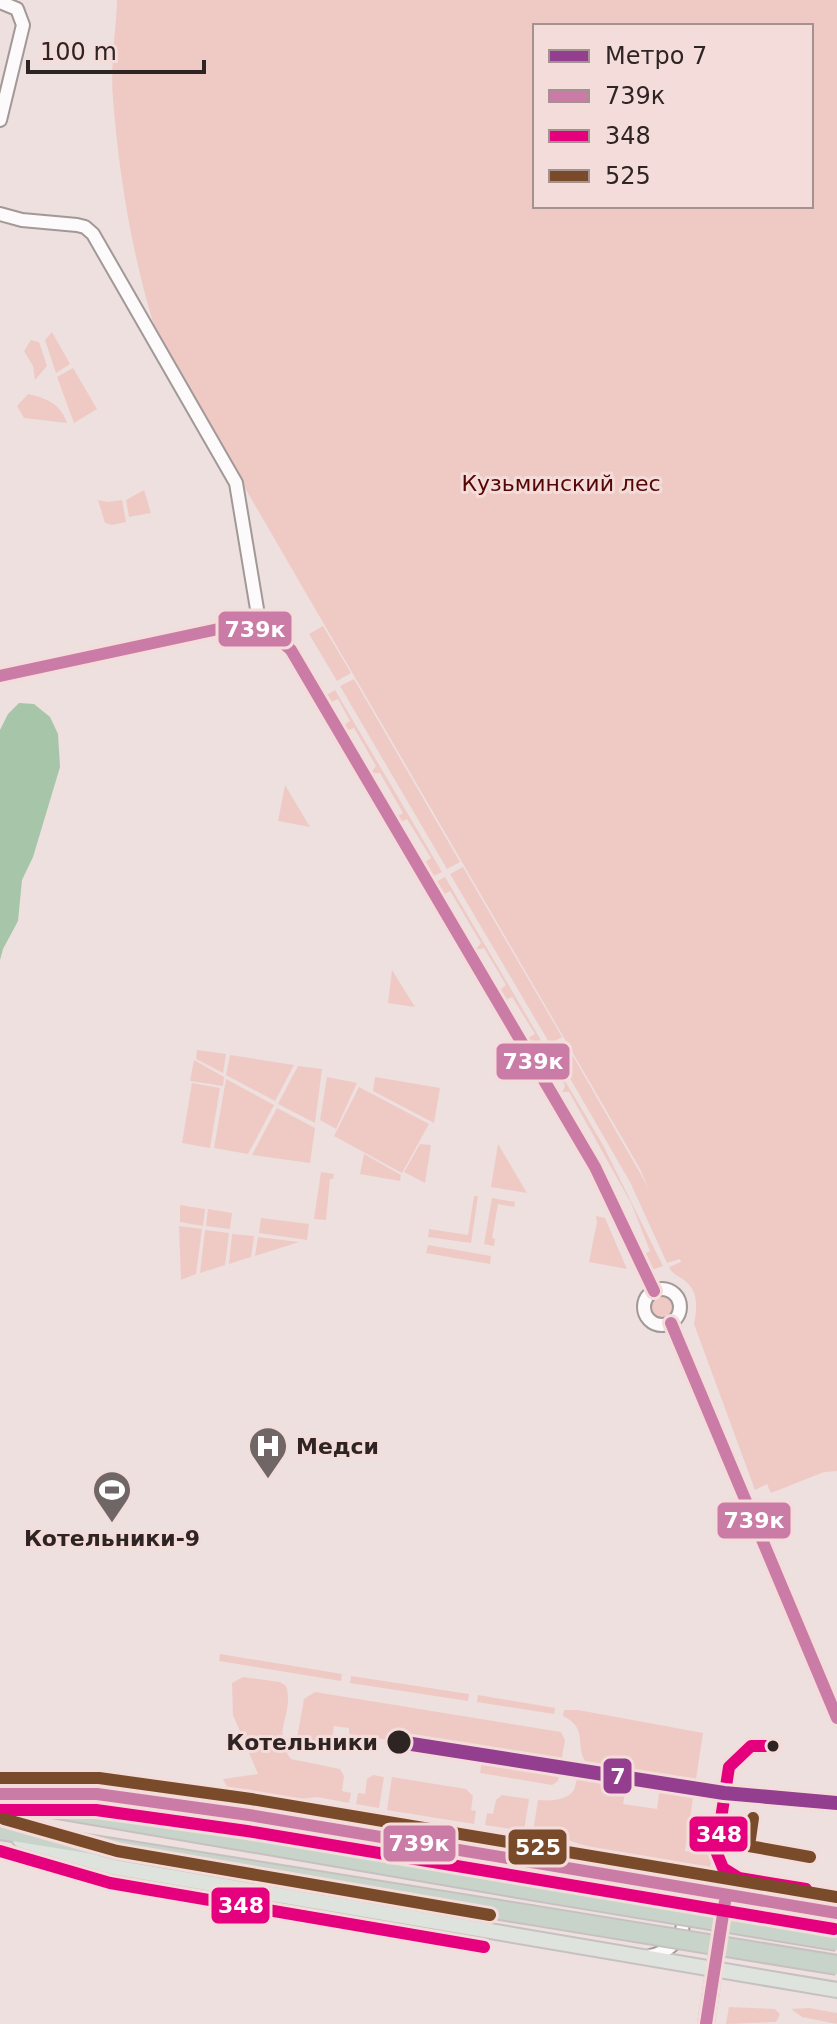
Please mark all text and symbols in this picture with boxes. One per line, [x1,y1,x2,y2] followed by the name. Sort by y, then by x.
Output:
[28,24,204,74] scale bar
[533,24,813,208] legend
[40,38,117,66] text: 100 m
[605,42,707,70] text: Метро 7
[605,82,665,110] text: 739к
[605,122,651,150] text: 348
[605,162,651,190] text: 525
[461,471,661,496] park label: Кузьминский лес
[217,610,293,648] line badge: 739к
[225,617,285,642] text: 739к
[495,1042,571,1081] line badge: 739к
[503,1049,563,1074] text: 739к
[247,1425,289,1480] hospital icon: Медси
[296,1434,379,1459] place label: Медси
[91,1469,133,1524] sports icon: Котельники-9
[716,1501,792,1540] line badge: 739к
[724,1508,784,1533] text: 739к
[24,1526,200,1551] place label: Котельники-9
[385,1728,413,1756] marker: Котельники
[226,1730,378,1755] place label: Котельники
[765,1738,781,1754] unlabelled marker
[602,1757,633,1795] line badge: 7
[610,1764,626,1789] text: 7
[688,1815,749,1853] line badge: 348
[696,1822,742,1847] text: 348
[382,1824,457,1863] line badge: 739к
[507,1828,568,1866] line badge: 525
[389,1831,449,1856] text: 739к
[515,1835,561,1860] text: 525
[210,1886,271,1925] line badge: 348
[218,1893,264,1918] text: 348

